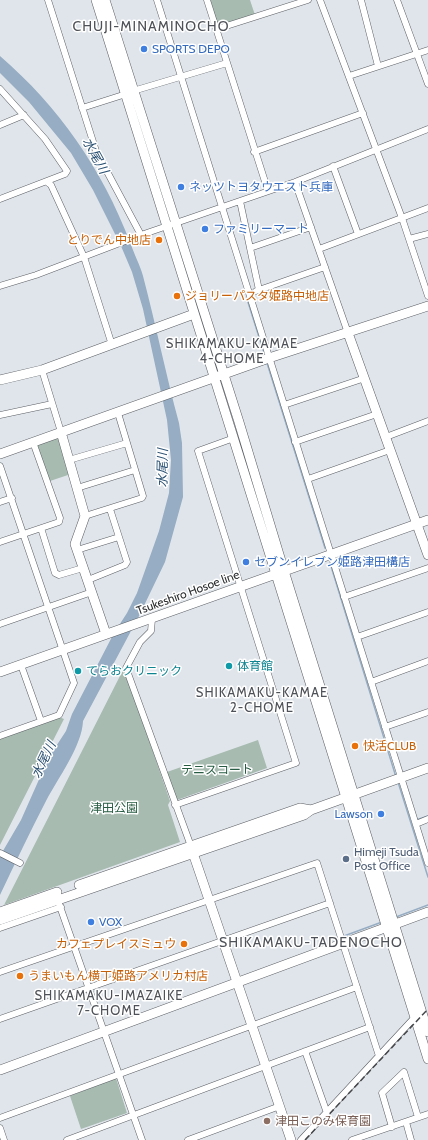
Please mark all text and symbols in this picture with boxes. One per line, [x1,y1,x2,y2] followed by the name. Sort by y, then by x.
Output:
[73,19,229,35] district label: CHUJI-MINAMINOCHO
[152,42,230,56] place label: SPORTS DEPO
[139,44,149,54] marker: SPORTS DEPO
[79,135,111,177] water label: 水尾川
[189,180,333,194] place label: ネッツトヨタウエスト兵庫
[176,182,186,192] marker: ネッツトヨタウエスト兵庫
[213,222,309,236] place label: ファミリーマート
[200,224,210,234] marker: ファミリーマート
[67,233,151,247] place label: とりでん中地店
[154,235,164,245] marker: とりでん中地店
[185,289,329,303] place label: ジョリーパスタ姫路中地店
[172,291,182,301] marker: ジョリーパスタ姫路中地店
[166,336,298,367] district label: SHIKAMAKU-KAMAE 4-CHOME
[155,448,171,488] water label: 水尾川
[254,555,410,569] place label: セブンイレブン姫路津田構店
[241,557,251,567] marker: セブンイレブン姫路津田構店
[134,568,242,618] street label: Tsukeshiro Hosoe line
[237,659,273,673] place label: 体育館
[224,661,234,671] marker: 体育館
[86,664,182,678] place label: てらおクリニック
[73,666,83,676] marker: てらおクリニック
[196,685,328,716] district label: SHIKAMAKU-KAMAE 2-CHOME
[28,739,60,781] water label: 水尾川
[363,739,416,753] place label: 快活CLUB
[350,741,360,751] marker: 快活CLUB
[181,763,253,777] park label: テニスコート
[90,801,138,815] park label: 津田公園
[334,807,373,821] place label: Lawson
[376,809,386,819] marker: Lawson
[354,845,419,873] place label: Himeji Tsuda Post Office
[341,854,351,864] marker: Himeji Tsuda Post Office
[99,915,122,929] place label: VOX
[86,917,96,927] marker: VOX
[219,935,403,951] district label: SHIKAMAKU-TADENOCHO
[56,937,176,951] place label: カフェプレイスミュウ
[179,939,189,949] marker: カフェプレイスミュウ
[28,969,208,983] place label: うまいもん横丁姫路アメリカ村店
[15,971,25,981] marker: うまいもん横丁姫路アメリカ村店
[34,988,184,1019] district label: SHIKAMAKU-IMAZAIKE 7-CHOME
[275,1114,371,1128] place label: 津田このみ保育園
[262,1116,272,1126] marker: 津田このみ保育園

